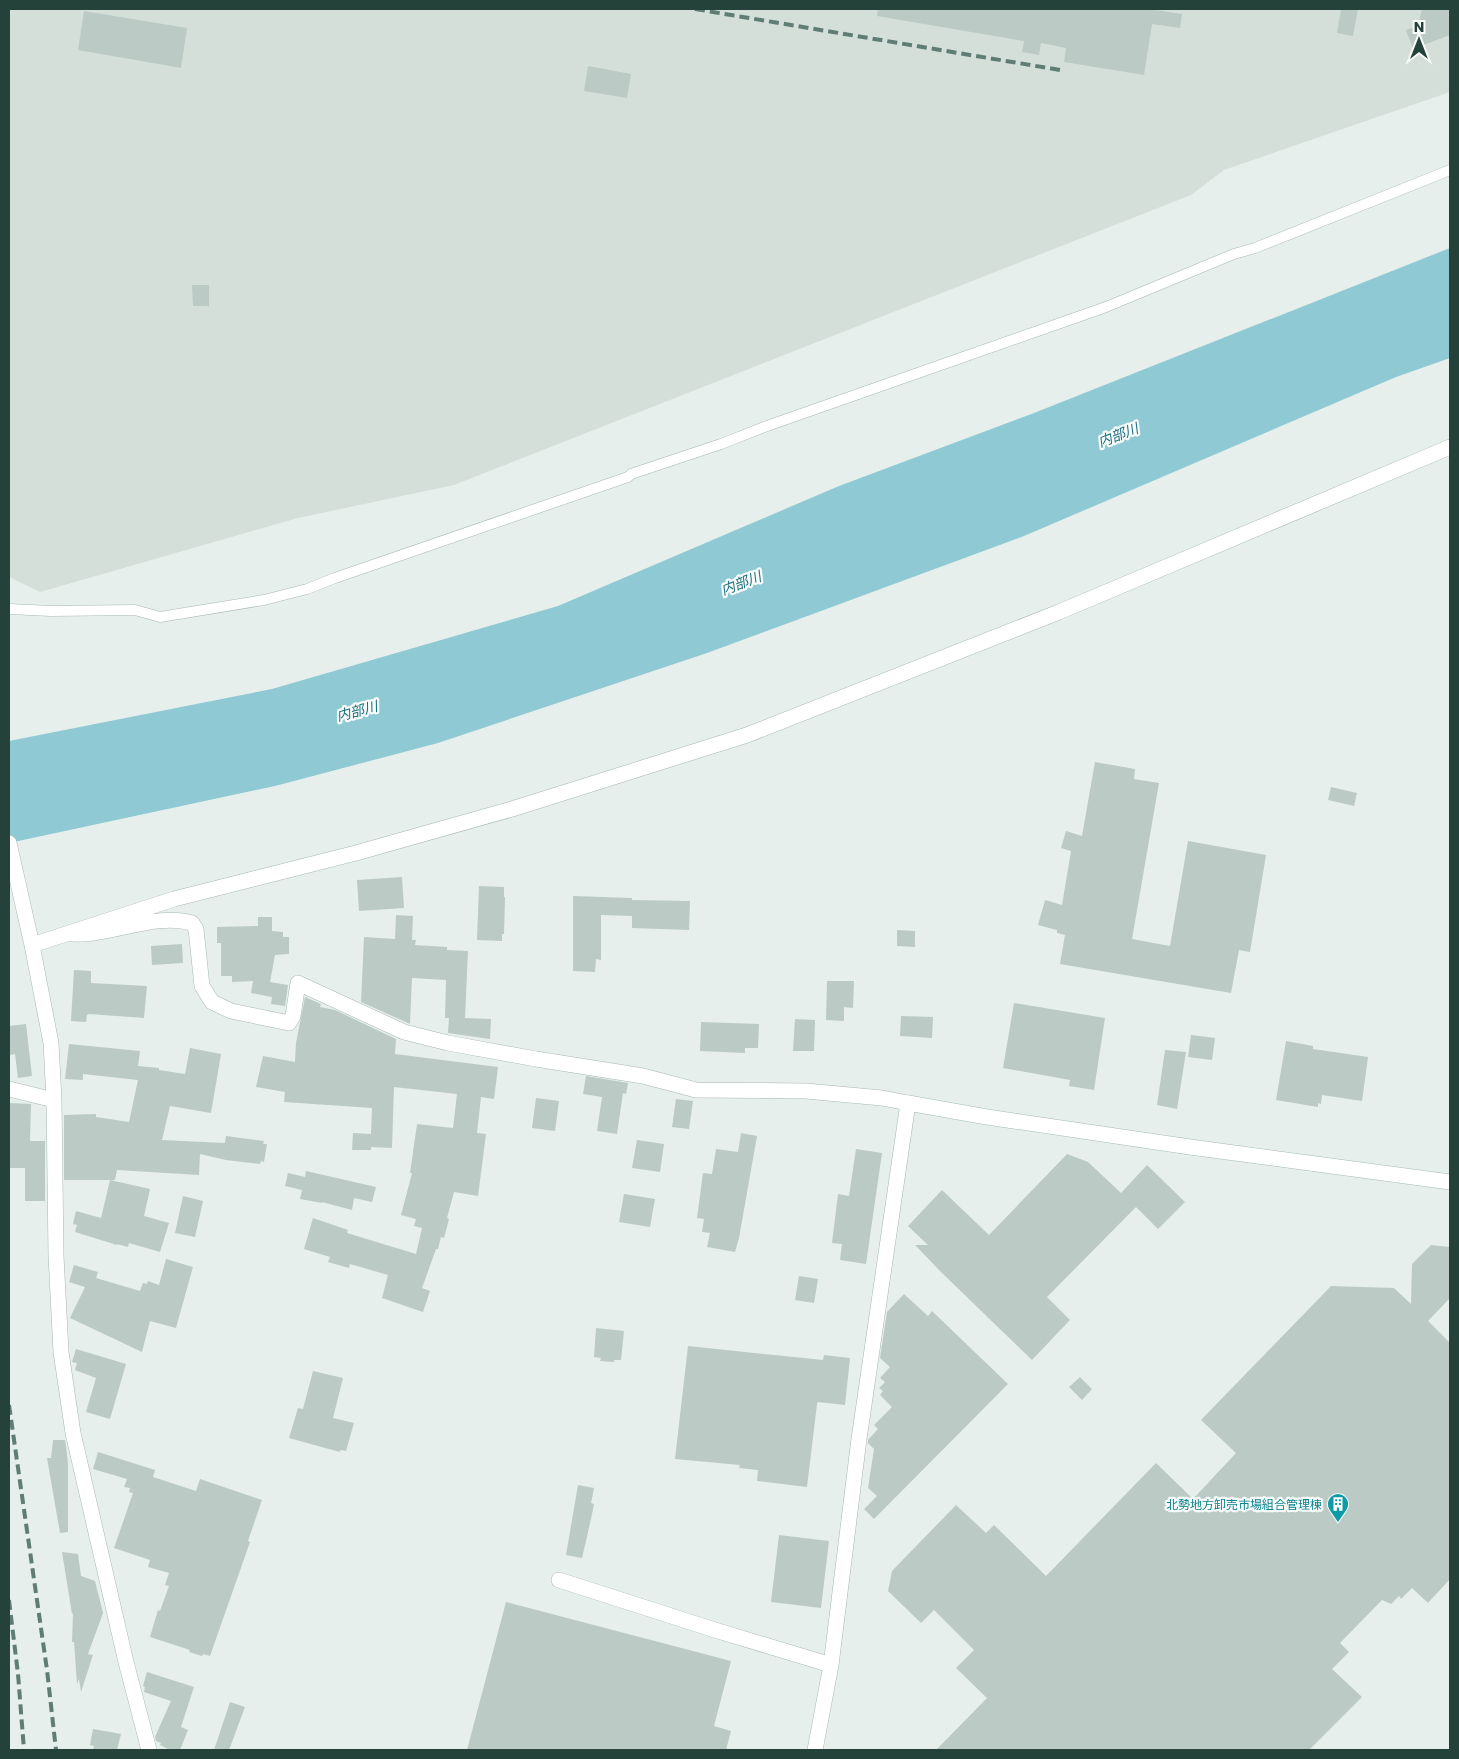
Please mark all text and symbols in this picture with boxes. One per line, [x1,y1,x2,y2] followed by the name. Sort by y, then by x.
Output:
[1394,15,1444,65] north arrow
[1414,17,1424,37] text: N
[1095,417,1143,452] water label: 内部川
[718,565,766,600] water label: 内部川
[334,695,382,726] water label: 内部川
[1326,1492,1350,1523] building icon: 北勢地方卸売市場組合管理棟
[1166,1496,1322,1513] place label: 北勢地方卸売市場組合管理棟

